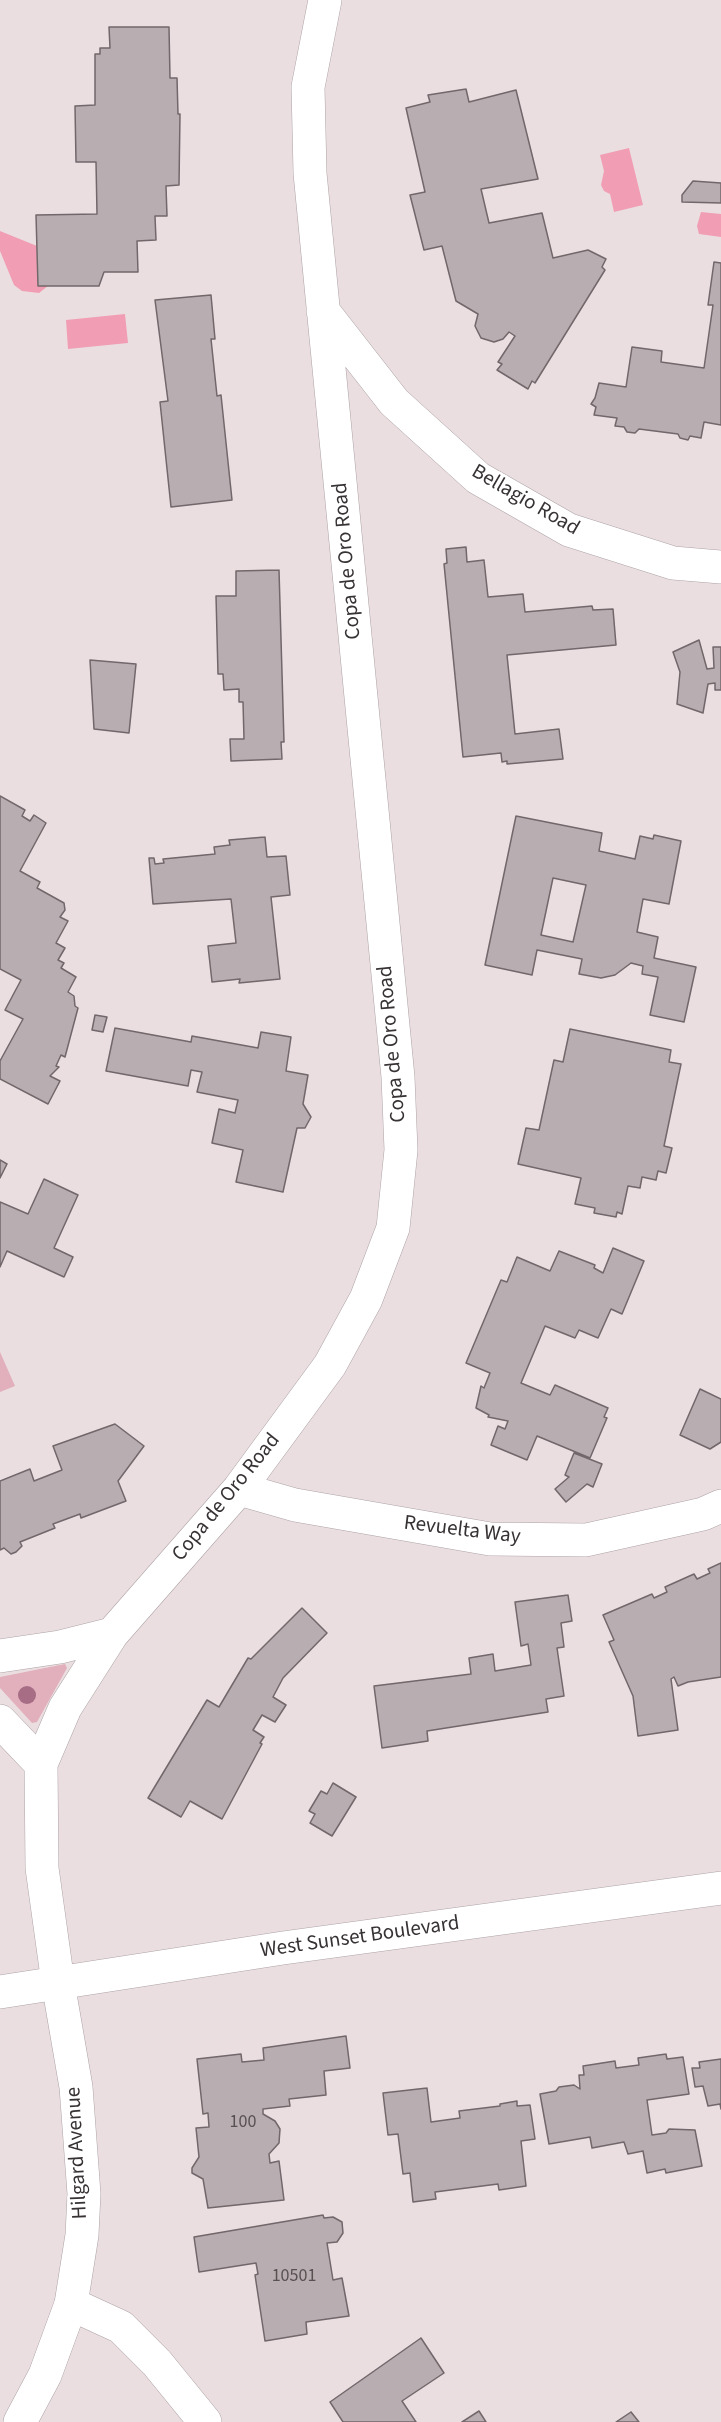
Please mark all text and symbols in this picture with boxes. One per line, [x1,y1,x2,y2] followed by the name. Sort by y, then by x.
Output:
[467,460,583,542] street label: Bellagio Road
[329,481,367,641] street label: Copa de Oro Road
[374,964,412,1124] street label: Copa de Oro Road
[168,1429,286,1567] street label: Copa de Oro Road
[402,1511,522,1551] street label: Revuelta Way
[259,1912,461,1964] street label: West Sunset Boulevard
[62,2086,94,2220] street label: Hilgard Avenue
[230,2112,256,2134] house number: 100
[272,2266,316,2288] house number: 10501

